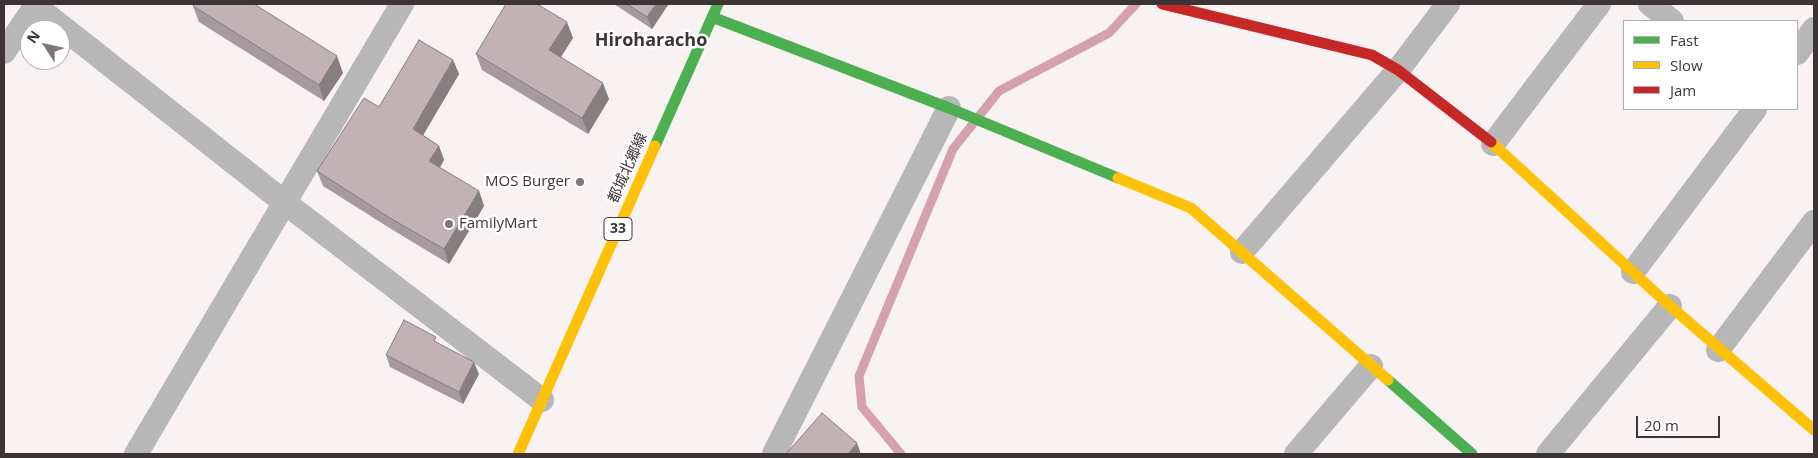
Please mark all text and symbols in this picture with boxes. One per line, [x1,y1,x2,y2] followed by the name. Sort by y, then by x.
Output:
[20,20,70,70] north arrow
[1623,20,1798,110] legend
[22,27,44,47] text: N
[595,30,707,52] district label: Hiroharacho
[1670,30,1699,50] text: Fast
[1670,55,1703,75] text: Slow
[1670,80,1696,100] text: Jam
[605,130,651,206] street label: 都城北郷線
[485,173,570,191] place label: MOS Burger
[574,176,586,188] marker: MOS Burger
[459,215,537,233] place label: FamilyMart
[443,218,455,230] marker: FamilyMart
[604,218,632,240] road number: 33
[1638,406,1722,438] scale bar
[1644,415,1679,435] text: 20 m

